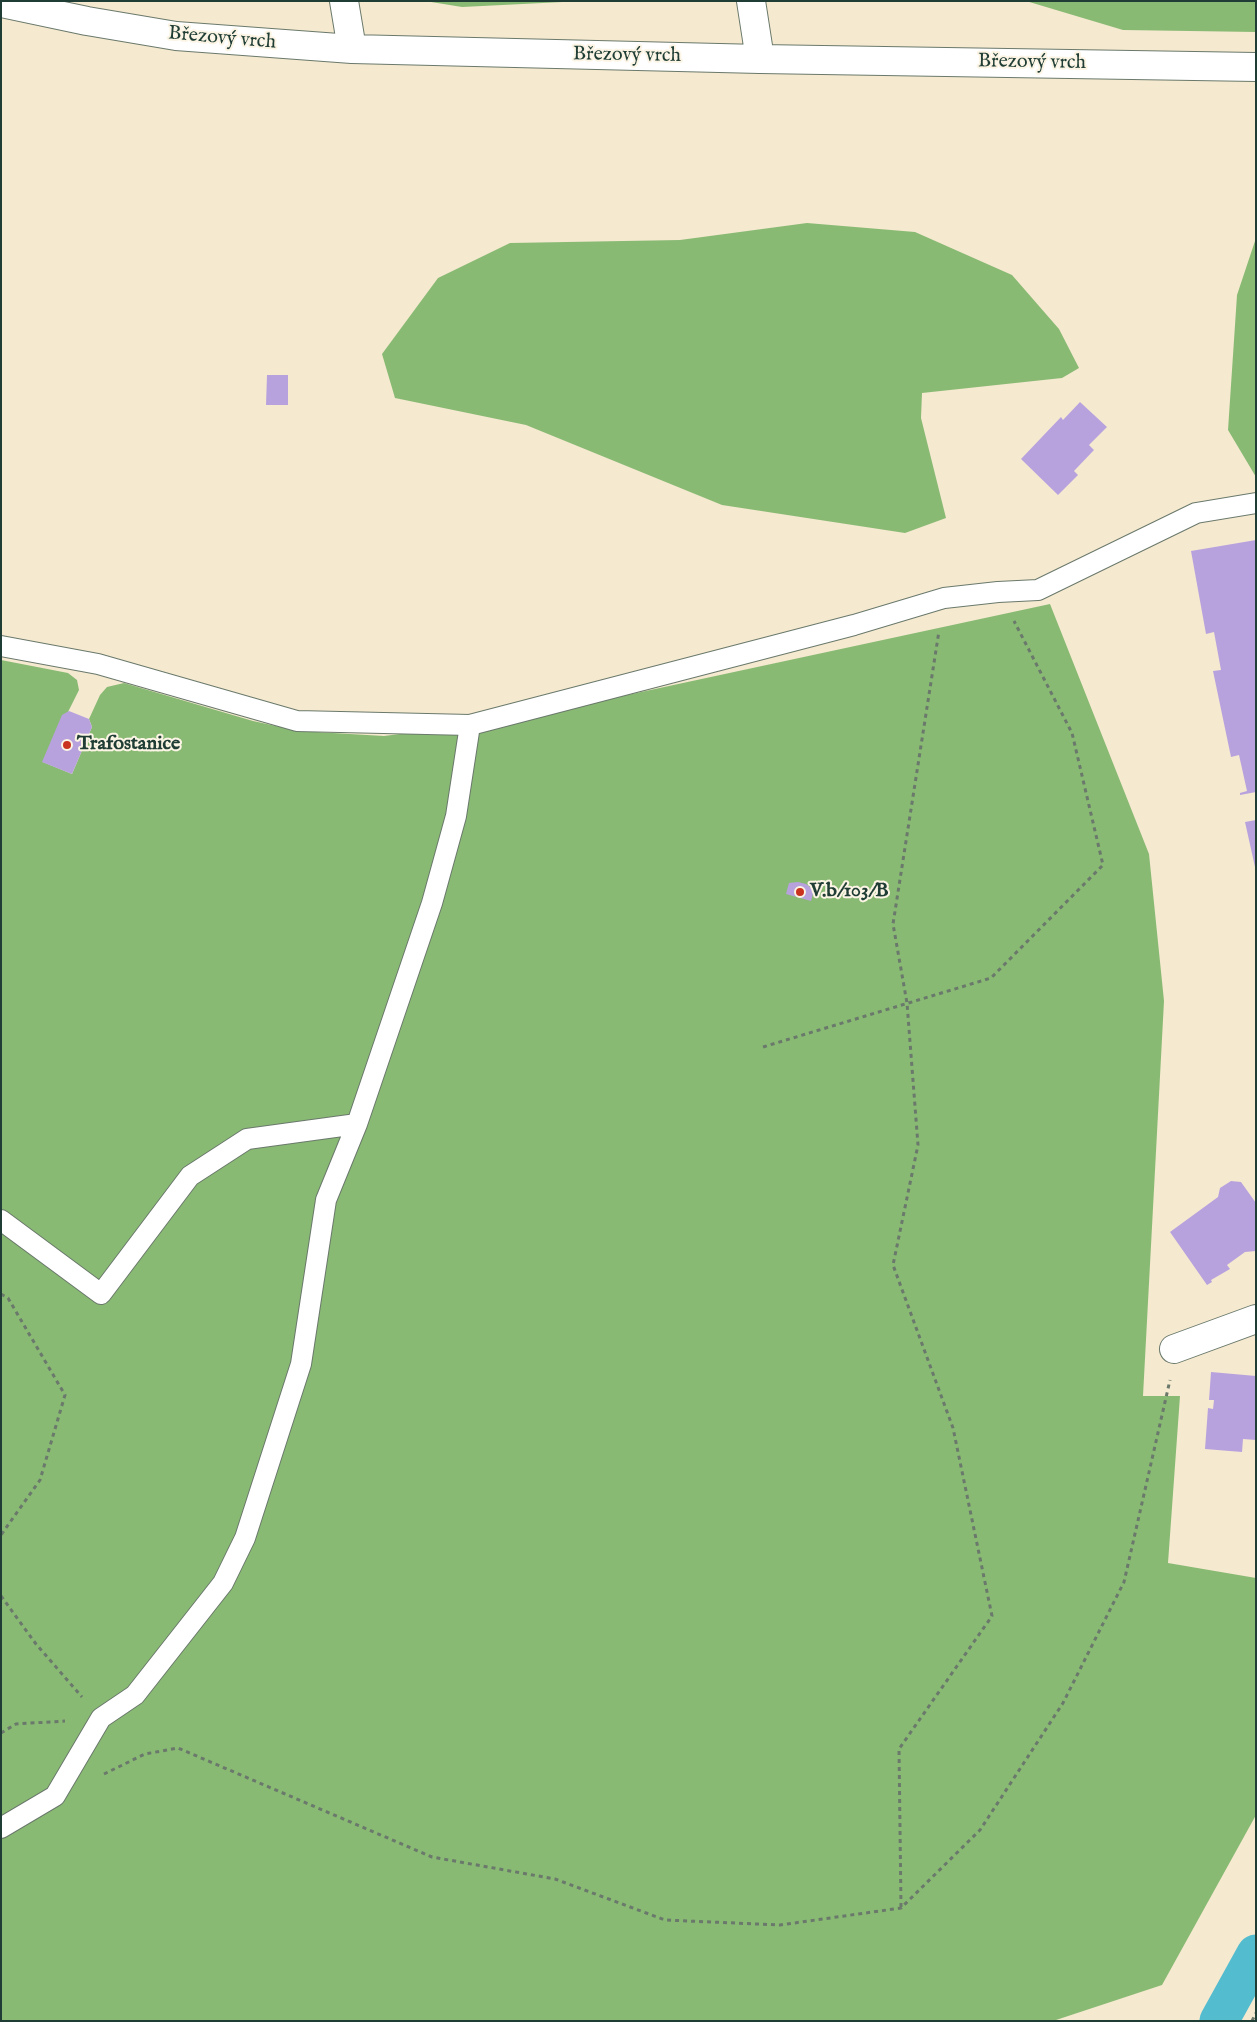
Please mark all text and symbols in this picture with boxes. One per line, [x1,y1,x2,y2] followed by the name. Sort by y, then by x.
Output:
[167,22,277,56] street label: Březový vrch
[573,43,681,69] street label: Březový vrch
[978,50,1086,76] street label: Březový vrch
[77,733,180,757] place label: Trafostanice
[61,739,73,751] marker: Trafostanice
[810,880,888,904] place label: V.b/103/B
[794,886,806,898] marker: V.b/103/B

